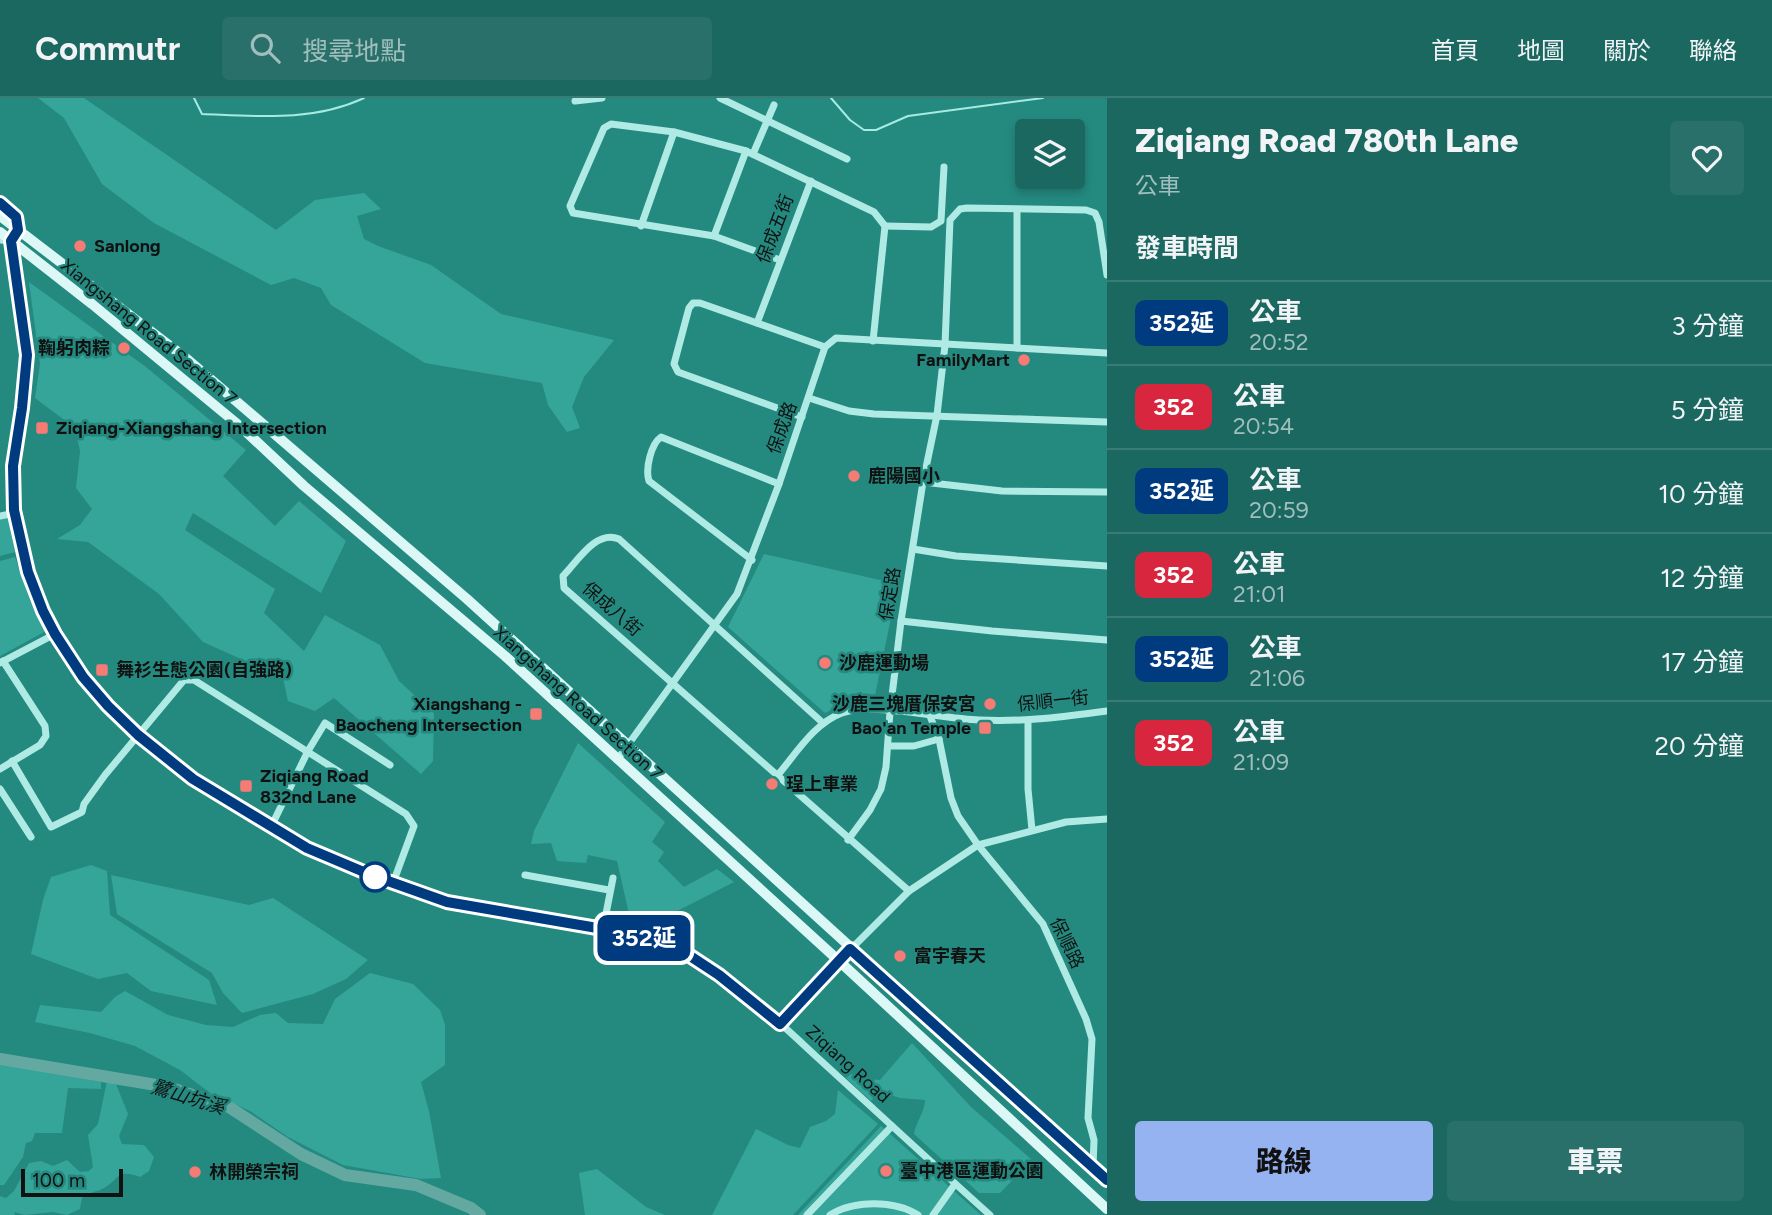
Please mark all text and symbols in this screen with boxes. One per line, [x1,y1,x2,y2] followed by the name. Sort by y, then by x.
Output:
[222,17,712,80] search box
[35,29,180,68] text: Commutr
[246,29,284,67] icon: search
[302,35,406,67] text: 搜尋地點
[1431,36,1479,65] text: 首頁
[1517,36,1565,65] text: 地圖
[1603,36,1651,65] text: 關於
[1689,36,1737,65] text: 聯絡
[1015,119,1085,189] map controls
[1015,119,1085,189] button: layers
[1135,121,1518,160] text: Ziqiang Road 780th Lane
[1670,121,1744,195] button: heart
[1135,172,1181,200] text: 公車
[752,191,798,267] street label: 保成五街
[1135,232,1239,264] text: 發車時間
[94,235,161,257] place label: Sanlong
[72,238,88,254] marker: Sanlong
[57,254,242,410] street label: Xiangshang Road Section 7
[1249,296,1301,328] text: 公車
[1149,308,1214,337] text: 352延
[1671,310,1744,342] text: 3 分鐘
[1249,328,1309,356] text: 20:52
[38,337,110,359] place label: 鞠躬肉粽
[116,340,132,356] marker: 鞠躬肉粽
[916,349,1010,371] place label: FamilyMart
[1016,352,1032,368] marker: FamilyMart
[1233,380,1285,412] text: 公車
[1153,392,1194,421] text: 352
[1671,394,1744,426] text: 5 分鐘
[762,399,802,457] street label: 保成路
[1233,412,1294,440] text: 20:54
[56,417,327,439] place label: Ziqiang-Xiangshang Intersection
[34,420,50,436] marker: Ziqiang-Xiangshang Intersection
[1249,464,1301,496] text: 公車
[868,465,940,487] place label: 鹿陽國小
[846,468,862,484] marker: 鹿陽國小
[1149,476,1214,505] text: 352延
[1658,478,1744,510] text: 10 分鐘
[1249,496,1309,524] text: 20:59
[1233,548,1285,580] text: 公車
[1153,560,1194,589] text: 352
[1660,562,1744,594] text: 12 分鐘
[875,566,905,622] street label: 保定路
[578,577,646,641] street label: 保成八街
[1233,580,1285,608] text: 21:01
[489,621,667,785] street label: Xiangshang Road Section 7
[1249,632,1301,664] text: 公車
[1149,644,1214,673] text: 352延
[1661,646,1744,678] text: 17 分鐘
[839,652,929,674] place label: 沙鹿運動場
[817,655,833,671] marker: 沙鹿運動場
[116,659,292,681] place label: 舞衫生態公園(自強路)
[94,662,110,678] marker: 舞衫生態公園(自強路)
[1249,664,1305,692] text: 21:06
[1016,686,1090,716] street label: 保順一街
[335,693,522,736] place label: Xiangshang - Baocheng Intersection
[832,693,976,715] place label: 沙鹿三塊厝保安宮
[982,696,998,712] marker: 沙鹿三塊厝保安宮
[528,706,544,722] marker: Xiangshang - Baocheng Intersection
[1233,716,1285,748] text: 公車
[851,717,971,739] place label: Bao'an Temple
[977,720,993,736] marker: Bao'an Temple
[1153,728,1194,757] text: 352
[1654,730,1744,762] text: 20 分鐘
[1233,748,1289,776] text: 21:09
[260,765,369,808] place label: Ziqiang Road 832nd Lane
[786,773,858,795] place label: 珵上車業
[764,776,780,792] marker: 珵上車業
[238,778,254,794] marker: Ziqiang Road 832nd Lane
[360,862,390,892] unlabelled marker
[1045,914,1089,972] street label: 保順路
[595,915,693,961] line badge: 352延
[611,923,677,952] text: 352延
[914,945,986,967] place label: 富宇春天
[892,948,908,964] marker: 富宇春天
[801,1020,895,1108] street label: Ziqiang Road
[148,1075,231,1120] water label: 鷺山坑溪
[1135,1121,1433,1201] button: 路線
[1447,1121,1744,1201] button: 車票
[900,1160,1044,1182] place label: 臺中港區運動公園
[209,1161,299,1183] place label: 林開榮宗祠
[878,1163,894,1179] marker: 臺中港區運動公園
[187,1164,203,1180] marker: 林開榮宗祠
[21,1166,122,1198] scale bar
[32,1169,85,1192] text: 100 m

